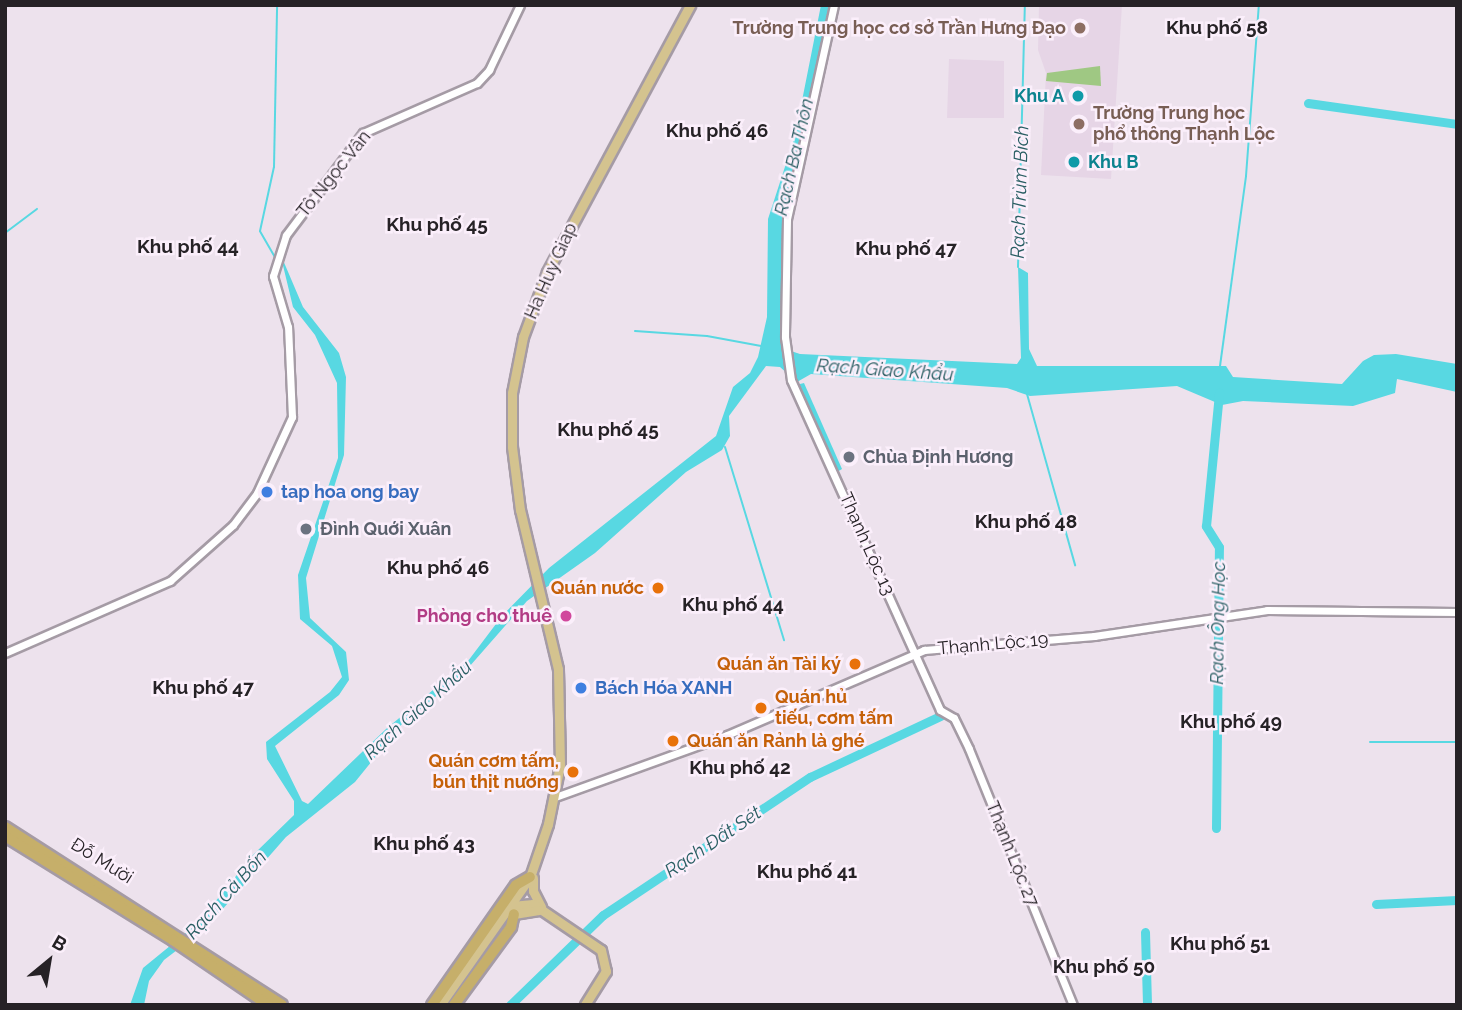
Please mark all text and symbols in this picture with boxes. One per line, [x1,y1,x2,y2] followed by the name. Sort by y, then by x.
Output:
[731,17,1066,39] place label: Trường Trung học cơ sở Trần Hưng Đạo
[1166,17,1268,39] district label: Khu phố 58
[1072,20,1088,36] marker: Trường Trung học cơ sở Trần Hưng Đạo
[1014,85,1064,107] place label: Khu A
[1070,88,1086,104] marker: Khu A
[769,96,819,218] water label: Rạch Ba Thôn
[1093,103,1276,146] place label: Trường Trung học phổ thông Thạnh Lộc
[1071,116,1087,132] marker: Trường Trung học phổ thông Thạnh Lộc
[666,120,768,142] district label: Khu phố 46
[1006,125,1034,259] water label: Rạch Trùm Bích
[292,126,376,222] street label: Tô Ngọc Vân
[1088,151,1139,173] place label: Khu B
[1066,154,1082,170] marker: Khu B
[386,214,488,236] district label: Khu phố 45
[520,219,582,323] street label: Ha Huy Giap
[137,236,239,258] district label: Khu phố 44
[855,238,957,260] district label: Khu phố 47
[816,354,954,386] water label: Rạch Giao Khẩu
[557,419,659,441] district label: Khu phố 45
[863,446,1013,468] place label: Chùa Định Hương
[841,449,857,465] marker: Chùa Định Hương
[281,481,419,503] place label: tap hoa ong bay
[259,484,275,500] marker: tap hoa ong bay
[835,489,899,599] street label: Thạnh Lộc 13
[975,511,1077,533] district label: Khu phố 48
[320,518,452,540] place label: Đình Quới Xuân
[298,521,314,537] marker: Đình Quới Xuân
[387,557,489,579] district label: Khu phố 46
[1206,561,1230,685] water label: Rạch Ông Học
[551,577,644,599] place label: Quán nước
[650,580,666,596] marker: Quán nước
[682,594,784,616] district label: Khu phố 44
[416,605,552,627] place label: Phòng cho thuê
[558,608,574,624] marker: Phòng cho thuê
[937,628,1049,660] street label: Thạnh Lộc 19
[716,653,841,675] place label: Quán ăn Tài ký
[359,656,477,764] water label: Rạch Giao Khẩu
[847,656,863,672] marker: Quán ăn Tài ký
[152,677,254,699] district label: Khu phố 47
[595,677,733,699] place label: Bách Hóa XANH
[573,680,589,696] marker: Bách Hóa XANH
[775,687,893,730] place label: Quán hủ tiếu, cơm tấm
[753,700,769,716] marker: Quán hủ tiếu, cơm tấm
[1180,711,1282,733] district label: Khu phố 49
[687,730,865,752] place label: Quán ăn Rảnh là ghé
[665,733,681,749] marker: Quán ăn Rảnh là ghé
[428,751,559,794] place label: Quán cơm tấm, bún thịt nướng
[689,757,791,779] district label: Khu phố 42
[565,764,581,780] marker: Quán cơm tấm, bún thịt nướng
[981,798,1043,910] street label: Thạnh Lộc 27
[660,801,766,883] water label: Rạch Đất Sét
[67,833,137,889] street label: Đỗ Mười
[373,833,475,855] district label: Khu phố 43
[180,846,272,944] water label: Rạch Cả Bốn
[757,861,857,883] district label: Khu phố 41
[14,926,84,996] north arrow
[48,930,71,956] text: B
[1170,933,1270,955] district label: Khu phố 51
[1053,956,1155,978] district label: Khu phố 50

